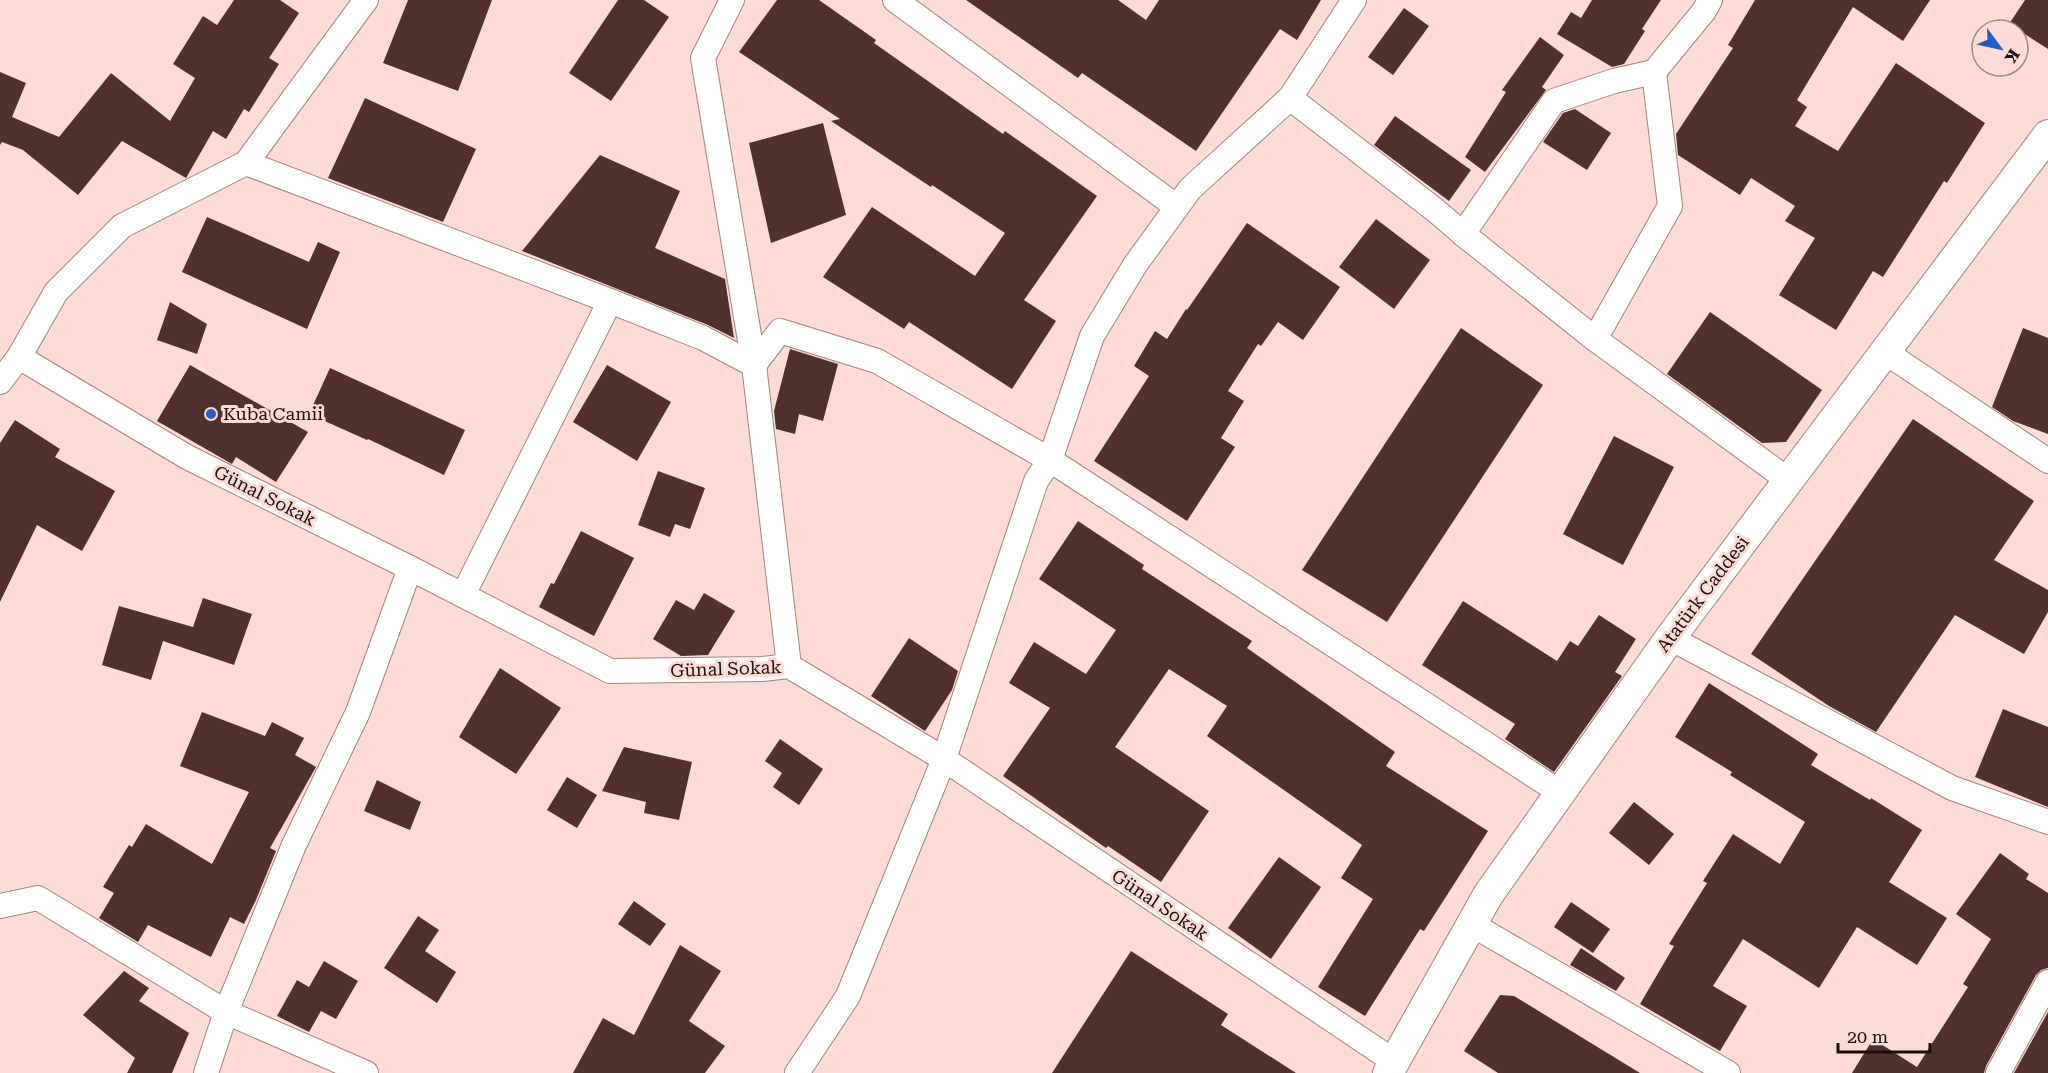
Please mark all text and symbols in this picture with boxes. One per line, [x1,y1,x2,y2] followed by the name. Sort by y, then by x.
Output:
[1970,18,2030,78] north arrow
[2001,45,2024,67] text: K
[223,403,323,424] place label: Kuba Camii
[204,407,218,421] marker: Kuba Camii
[211,461,320,530] street label: Günal Sokak
[1652,531,1753,656] street label: Atatürk Caddesi
[670,656,782,681] street label: Günal Sokak
[1108,865,1212,945] street label: Günal Sokak
[1838,1016,1930,1054] scale bar
[1847,1026,1888,1047] text: 20 m

